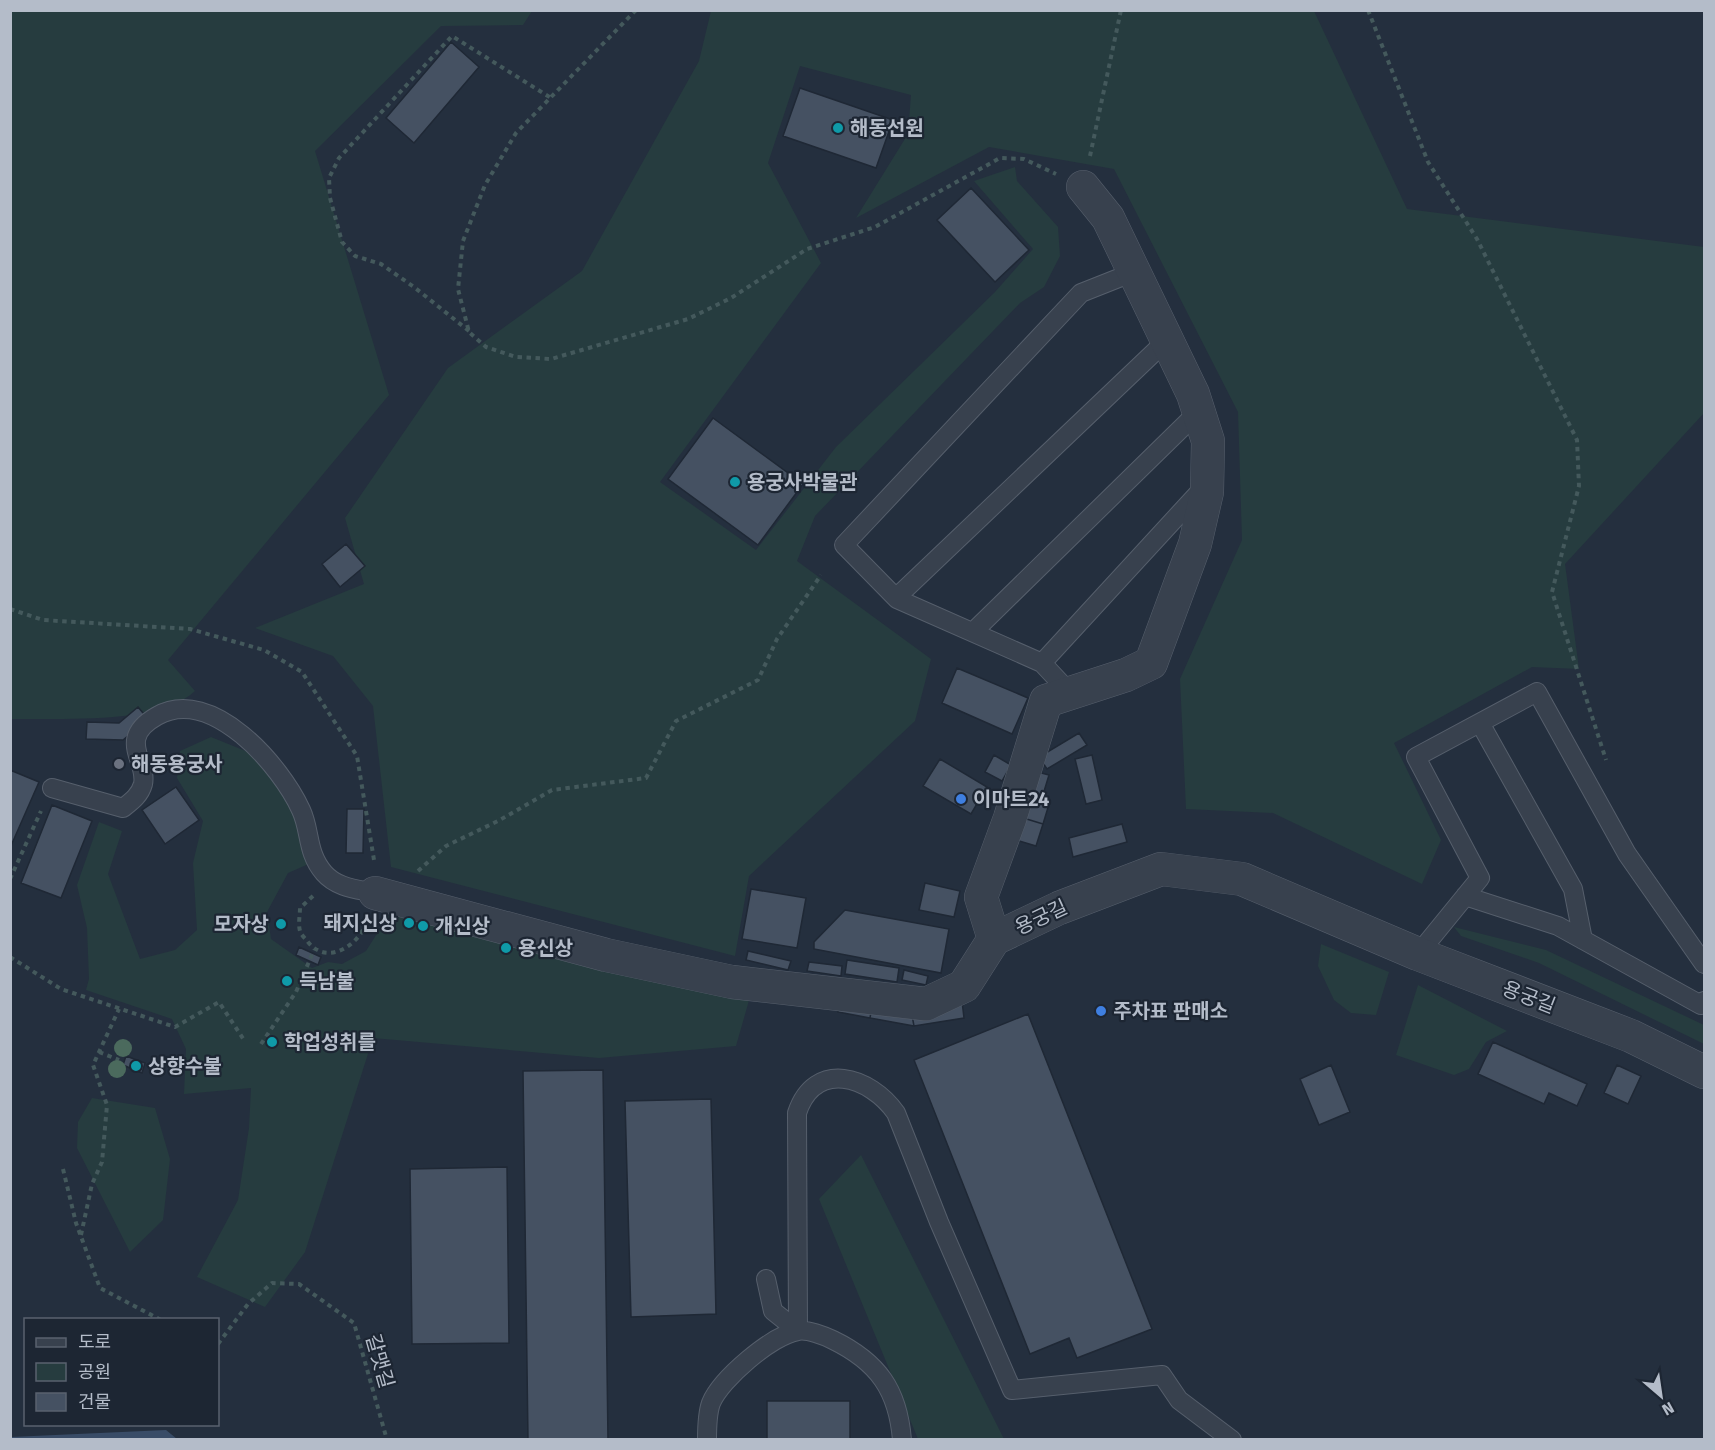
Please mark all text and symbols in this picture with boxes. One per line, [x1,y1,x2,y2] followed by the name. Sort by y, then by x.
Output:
[850,116,924,140] place label: 해동선원
[831,121,845,135] marker: 해동선원
[747,470,858,494] place label: 용궁사박물관
[728,475,742,489] marker: 용궁사박물관
[131,752,223,776] place label: 해동용궁사
[112,757,126,771] marker: 해동용궁사
[973,787,1049,811] place label: 이마트24
[954,792,968,806] marker: 이마트24
[1011,894,1071,940] street label: 용궁길
[323,911,397,935] place label: 돼지신상
[214,912,269,936] place label: 모자상
[435,914,490,938] place label: 개신상
[402,916,416,930] marker: 돼지신상
[274,917,288,931] marker: 모자상
[416,919,430,933] marker: 개신상
[518,936,573,960] place label: 용신상
[499,941,513,955] marker: 용신상
[299,969,354,993] place label: 득남불
[280,974,294,988] marker: 득남불
[1499,976,1559,1018] street label: 용궁길
[1113,999,1228,1023] place label: 주차표 판매소
[1094,1004,1108,1018] marker: 주차표 판매소
[284,1030,376,1054] place label: 학업성취를
[265,1035,279,1049] marker: 학업성취를
[148,1054,222,1078] place label: 상향수불
[129,1059,143,1073] marker: 상향수불
[24,1318,219,1426] legend
[78,1331,111,1353] text: 도로
[361,1331,399,1391] street label: 갈맷길
[78,1361,111,1383] text: 공원
[1631,1366,1691,1426] north arrow
[78,1391,111,1413] text: 건물
[1659,1398,1677,1420] text: N

